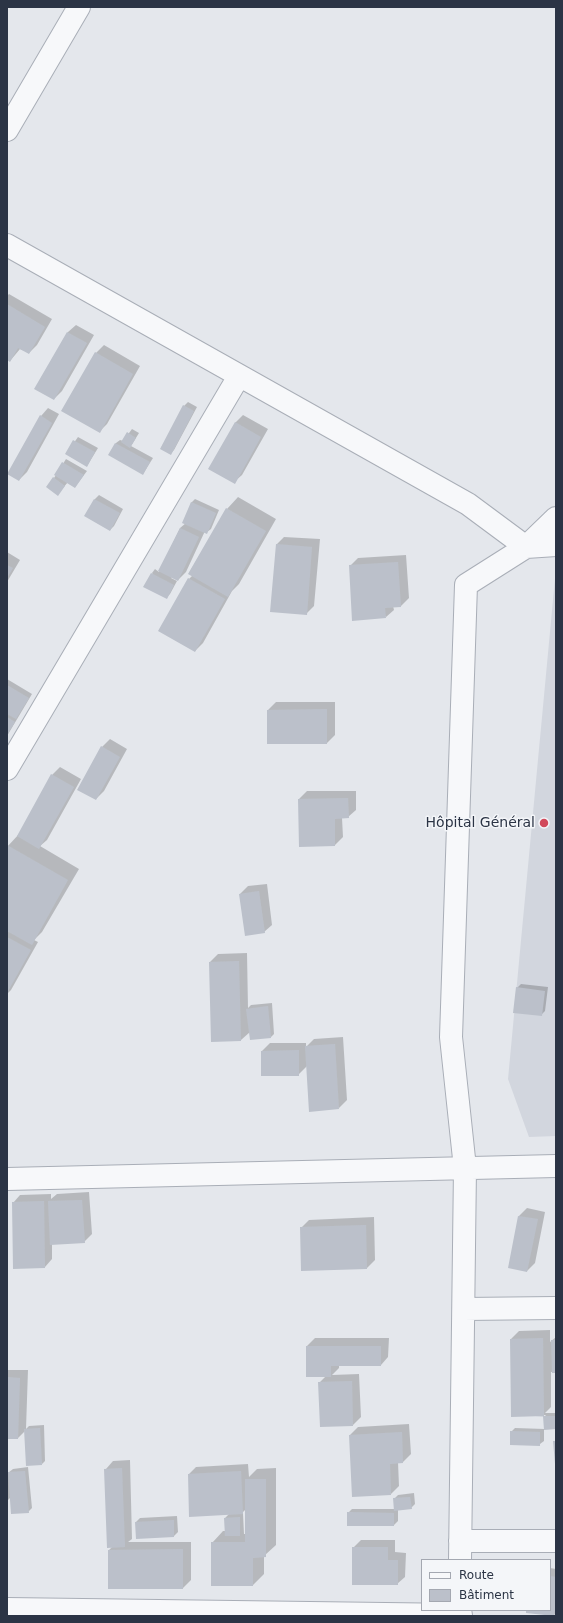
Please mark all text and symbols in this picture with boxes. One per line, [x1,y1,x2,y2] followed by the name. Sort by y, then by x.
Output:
[426,815,535,831] place label: Hôpital Général
[538,817,550,829] marker: Hôpital Général
[421,1559,551,1611] legend
[459,1568,494,1582] text: Route
[459,1588,514,1602] text: Bâtiment

